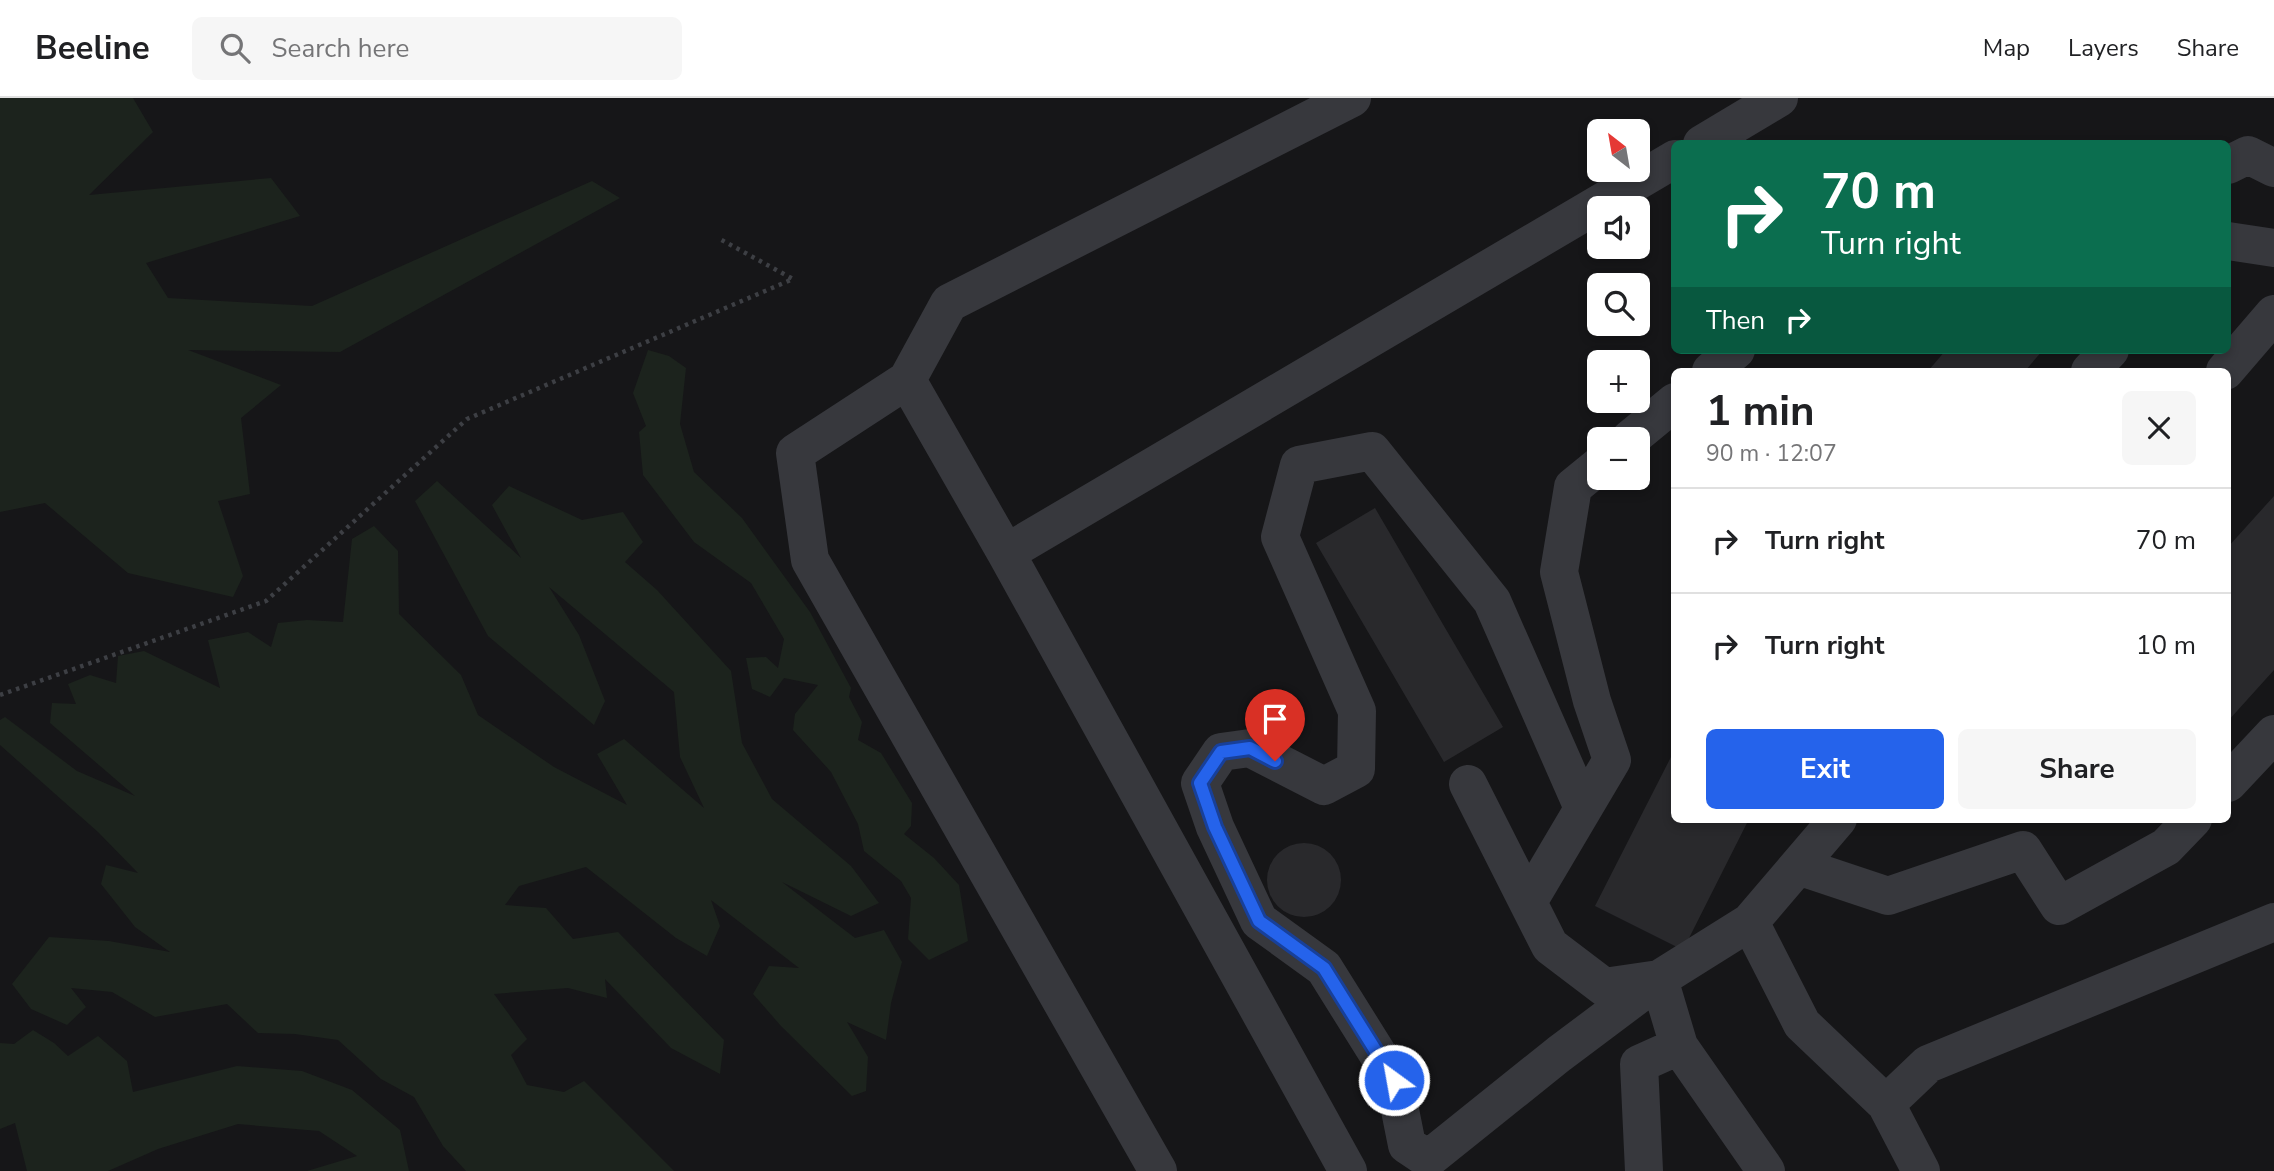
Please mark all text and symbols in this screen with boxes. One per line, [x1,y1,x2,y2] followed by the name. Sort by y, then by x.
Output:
[192,17,682,80] search box
[35,26,150,71] text: Beeline
[216,29,254,67] icon: search
[272,31,409,66] text: Search here
[1983,32,2030,64] text: Map
[2068,32,2139,64] text: Layers
[2177,32,2239,64] text: Share
[1587,119,1650,182] north arrow
[1587,119,1650,490] map controls
[1821,158,1936,225] text: 70 m
[1706,168,1797,259] icon: right
[1587,196,1650,259] button: sound
[1821,222,1961,265] text: Turn right
[1587,273,1650,336] button: search
[1779,301,1817,339] icon: right
[1706,303,1765,338] text: Then
[1587,350,1650,413] button: +
[1706,383,1815,440] text: 1 min
[2122,391,2196,465] button: close
[1587,427,1650,490] button: −
[1706,438,1837,469] text: 90 m · 12:07
[1706,522,1744,560] icon: right
[1765,523,1884,558] text: Turn right
[2136,523,2196,558] text: 70 m
[1706,627,1744,665] icon: right
[1765,628,1884,663] text: Turn right
[2136,628,2196,663] text: 10 m
[1245,689,1305,761] pin
[1256,700,1294,738] icon: arrive
[1706,729,1944,809] button: Exit
[1958,729,2196,809] button: Share
[1357,1043,1431,1117] position arrow

